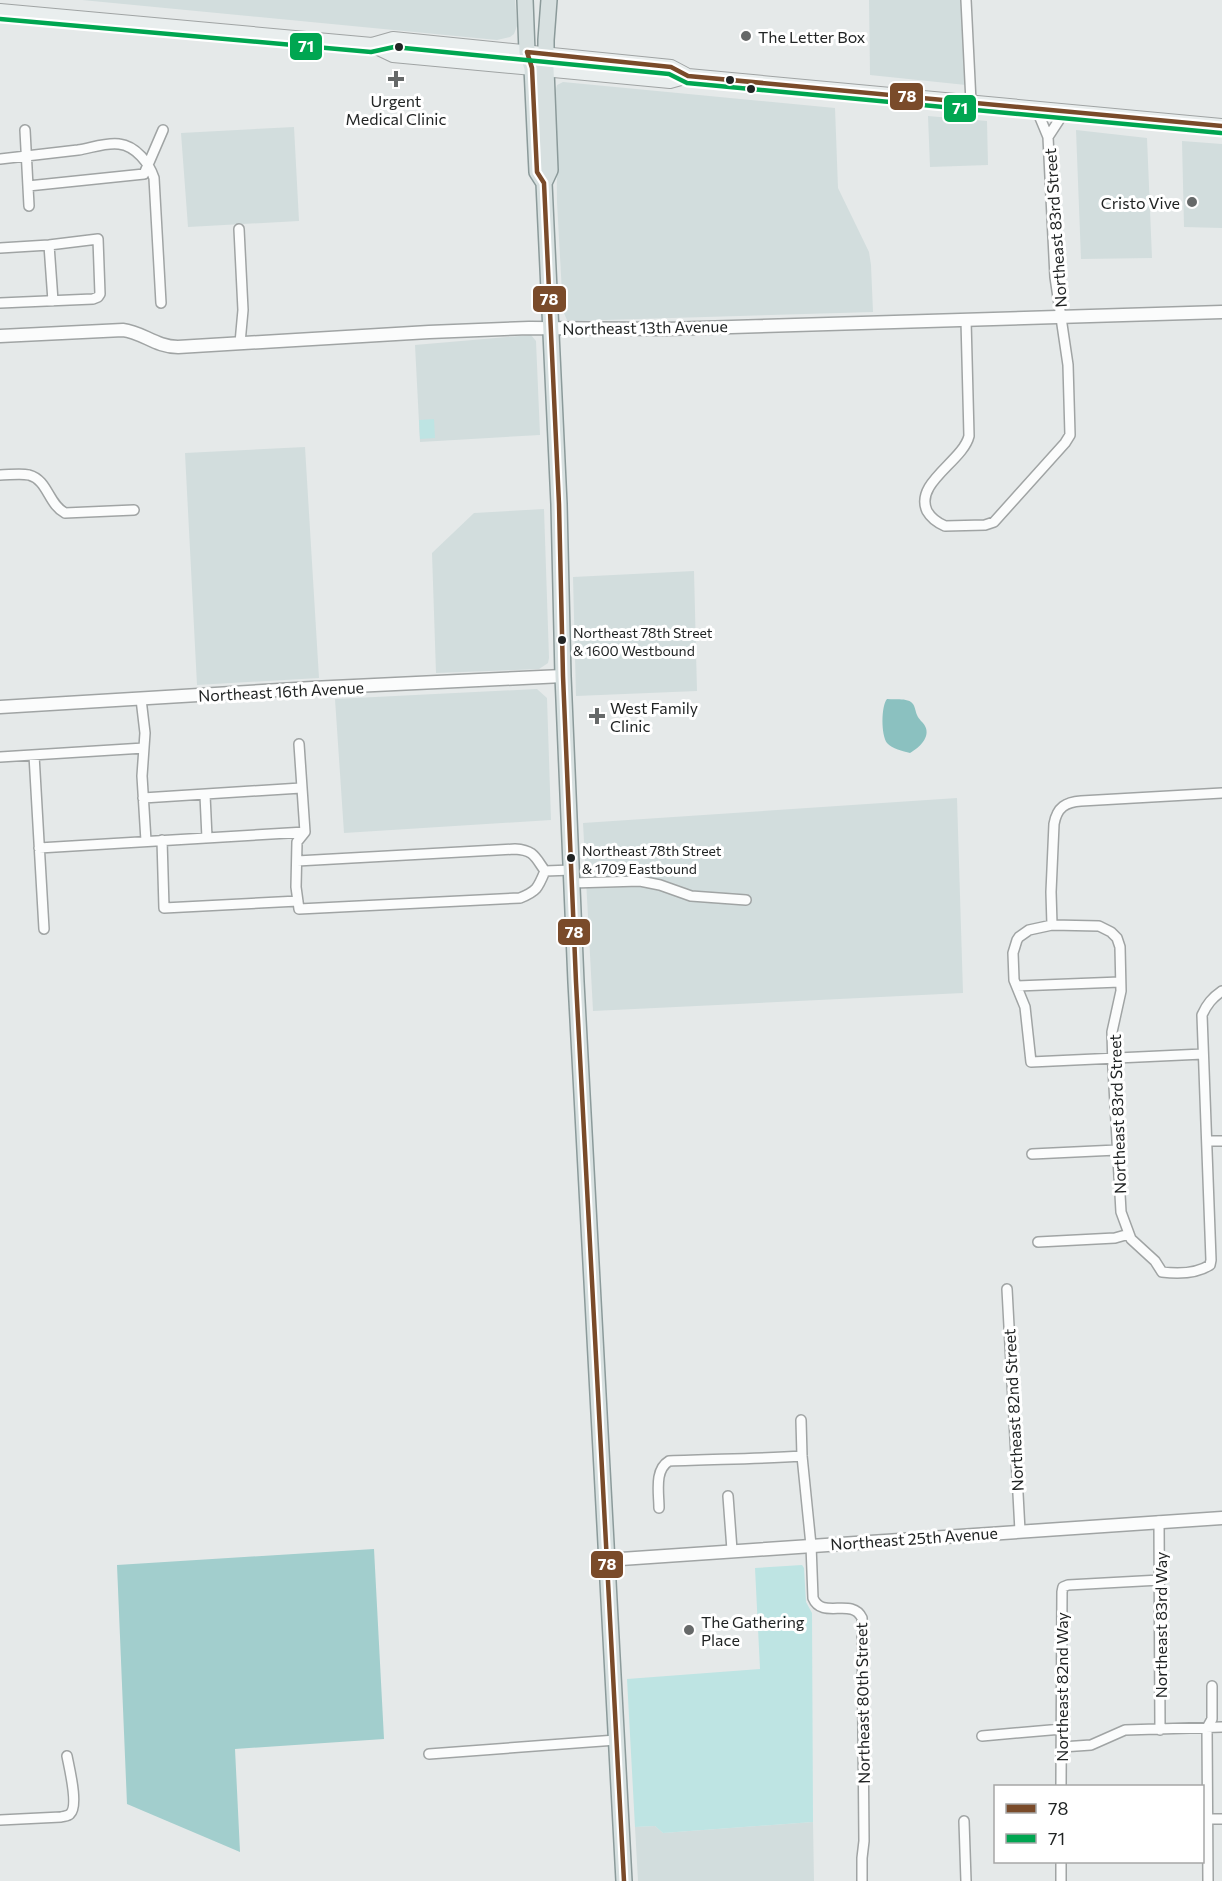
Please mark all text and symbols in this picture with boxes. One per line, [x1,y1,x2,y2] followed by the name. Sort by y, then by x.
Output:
[758,27,866,46] place label: The Letter Box
[739,29,753,43] marker: The Letter Box
[289,32,323,61] line badge: 71
[298,36,314,55] text: 71
[393,41,405,53] unlabelled marker
[387,70,405,88] marker: Urgent Medical Clinic
[724,74,736,86] unlabelled marker
[889,82,924,111] line badge: 78
[745,83,757,95] unlabelled marker
[898,86,916,105] text: 78
[346,91,446,128] place label: Urgent Medical Clinic
[943,94,977,123] line badge: 71
[952,98,968,117] text: 71
[1040,147,1070,308] street label: Northeast 83rd Street
[1101,193,1180,212] place label: Cristo Vive
[1185,195,1199,209] marker: Cristo Vive
[532,285,567,313] line badge: 78
[540,289,558,308] text: 78
[562,316,728,338] street label: Northeast 13th Avenue
[573,624,713,659] place label: Northeast 78th Street & 1600 Westbound
[556,634,568,646] marker: Northeast 78th Street & 1600 Westbound
[198,677,364,705] street label: Northeast 16th Avenue
[610,698,698,735] place label: West Family Clinic
[588,707,606,725] marker: West Family Clinic
[582,842,722,877] place label: Northeast 78th Street & 1709 Eastbound
[565,852,577,864] marker: Northeast 78th Street & 1709 Eastbound
[557,918,591,946] line badge: 78
[565,922,583,941] text: 78
[1105,1033,1129,1194] street label: Northeast 83rd Street
[999,1328,1027,1492] street label: Northeast 82nd Street
[830,1523,998,1553] street label: Northeast 25th Avenue
[590,1550,624,1579] line badge: 78
[1151,1552,1170,1698] street label: Northeast 83rd Way
[598,1554,616,1573] text: 78
[701,1612,805,1649] place label: The Gathering Place
[1052,1612,1071,1762] street label: Northeast 82nd Way
[851,1622,873,1784] street label: Northeast 80th Street
[682,1623,696,1637] marker: The Gathering Place
[994,1785,1204,1863] legend
[1048,1797,1068,1819] text: 78
[1048,1827,1065,1849] text: 71

